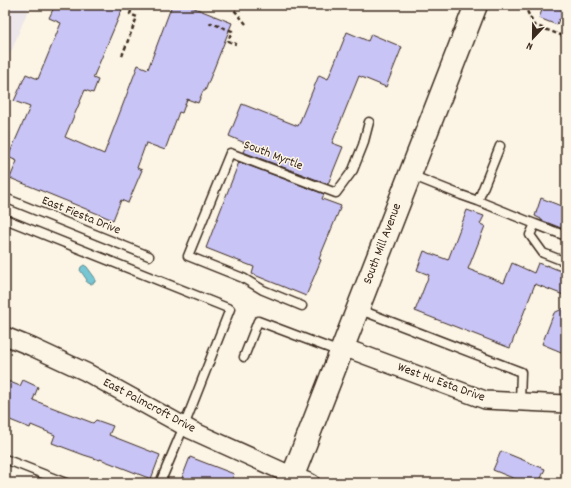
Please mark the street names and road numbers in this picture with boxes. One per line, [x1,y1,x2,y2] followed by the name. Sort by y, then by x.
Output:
[241,136,306,176] street label: South Myrtle
[39,192,124,241] street label: East Fiesta Drive
[359,200,407,287] street label: South Mill Avenue
[395,358,488,408] street label: West Hu Esta Drive
[99,374,199,439] street label: East Palmcroft Drive

